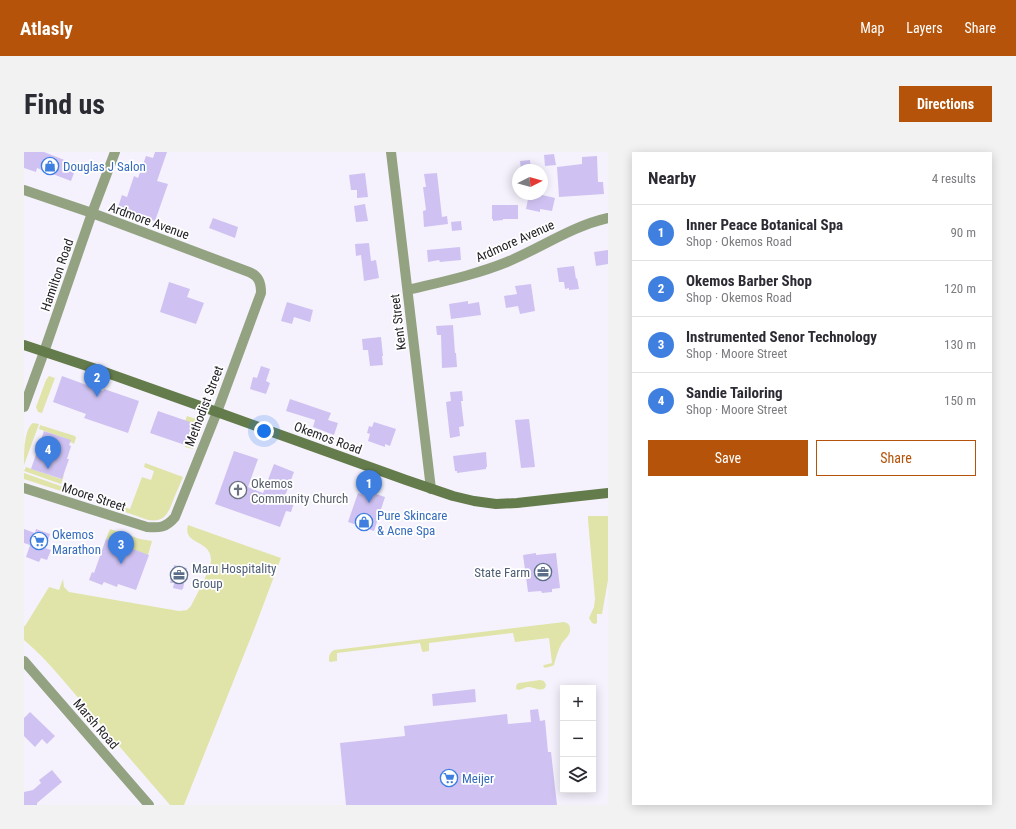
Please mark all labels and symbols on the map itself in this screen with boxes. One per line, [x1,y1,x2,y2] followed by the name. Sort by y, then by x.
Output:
[40,156,60,176] shop icon: Douglas J Salon
[63,159,146,174] place label: Douglas J Salon
[512,164,548,200] north arrow
[107,200,191,242] street label: Ardmore Avenue
[473,217,557,265] street label: Ardmore Avenue
[38,237,76,313] street label: Hamilton Road
[387,293,409,351] street label: Kent Street
[182,363,226,448] street label: Methodist Street
[84,364,110,397] pin: 2
[292,419,364,457] street label: Okemos Road
[254,421,274,441] your location
[35,436,61,469] pin: 4
[356,470,382,503] pin: 1
[251,476,348,506] place label: Okemos Community Church
[60,480,128,514] street label: Moore Street
[228,480,248,500] church icon: Okemos Community Church
[377,508,447,538] place label: Pure Skincare & Acne Spa
[354,512,374,532] shop icon: Pure Skincare & Acne Spa
[52,527,101,557] place label: Okemos Marathon
[29,531,49,551] supermarket icon: Okemos Marathon
[108,531,134,564] pin: 3
[192,561,277,591] place label: Maru Hospitality Group
[533,562,553,582] office icon: State Farm
[169,565,189,585] office icon: Maru Hospitality Group
[474,565,530,580] place label: State Farm
[70,696,122,752] street label: Marsh Road
[439,768,459,788] supermarket icon: Meijer
[462,771,494,786] place label: Meijer

